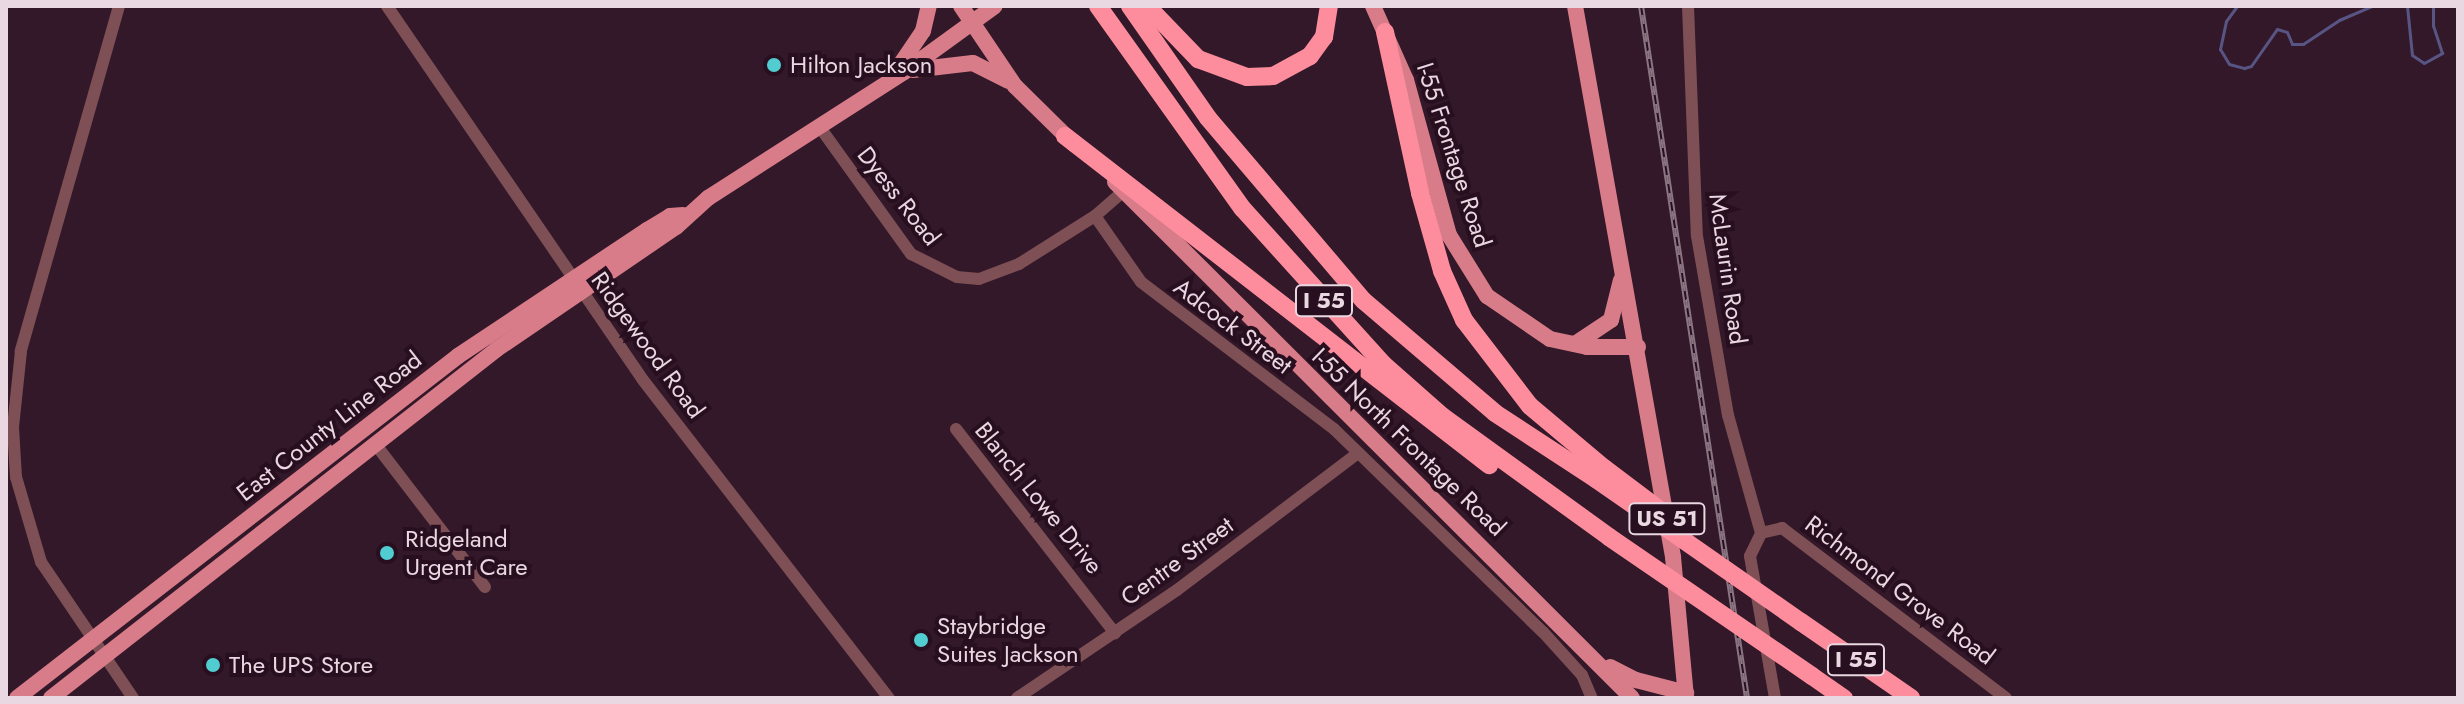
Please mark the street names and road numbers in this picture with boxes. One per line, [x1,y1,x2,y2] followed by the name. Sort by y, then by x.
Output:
[1411,59,1497,251] street label: I-55 Frontage Road
[851,141,947,251] street label: Dyess Road
[1703,192,1753,346] street label: McLaurin Road
[585,266,711,424] street label: Ridgewood Road
[1168,272,1298,380] street label: Adcock Street
[1294,283,1354,319] road number: I 55
[1306,342,1512,542] street label: I-55 North Frontage Road
[231,345,427,507] street label: East County Line Road
[969,416,1109,580] street label: Blanch Lowe Drive
[1627,501,1707,537] road number: US 51
[1800,509,2000,671] street label: Richmond Grove Road
[1115,511,1239,611] street label: Centre Street
[1826,642,1886,678] road number: I 55

